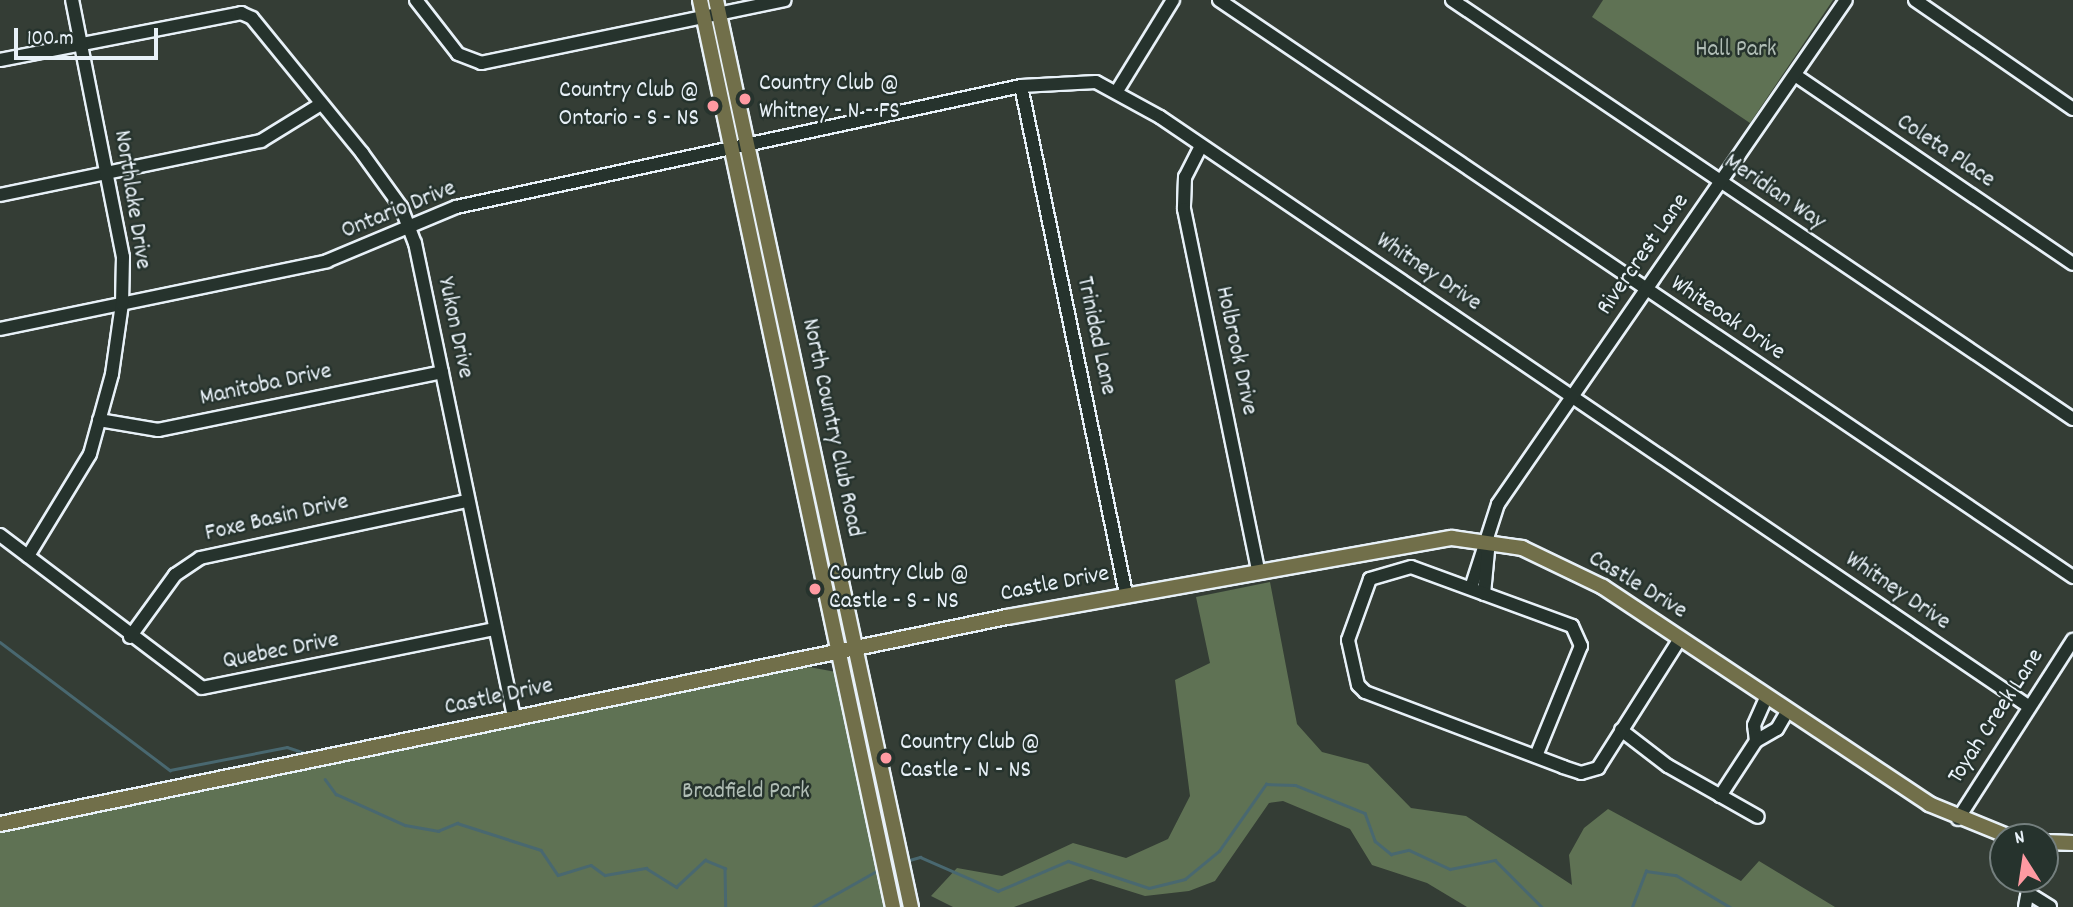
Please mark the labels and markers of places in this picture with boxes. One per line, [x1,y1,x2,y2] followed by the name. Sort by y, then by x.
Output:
[759,71,900,127] place label: Country Club @ Whitney - N - FS
[559,78,699,134] place label: Country Club @ Ontario - S - NS
[737,91,753,107] marker: Country Club @ Whitney - N - FS
[705,98,721,114] marker: Country Club @ Ontario - S - NS
[829,561,969,617] place label: Country Club @ Castle - S - NS
[807,581,823,597] marker: Country Club @ Castle - S - NS
[900,730,1040,786] place label: Country Club @ Castle - N - NS
[878,750,894,766] marker: Country Club @ Castle - N - NS

